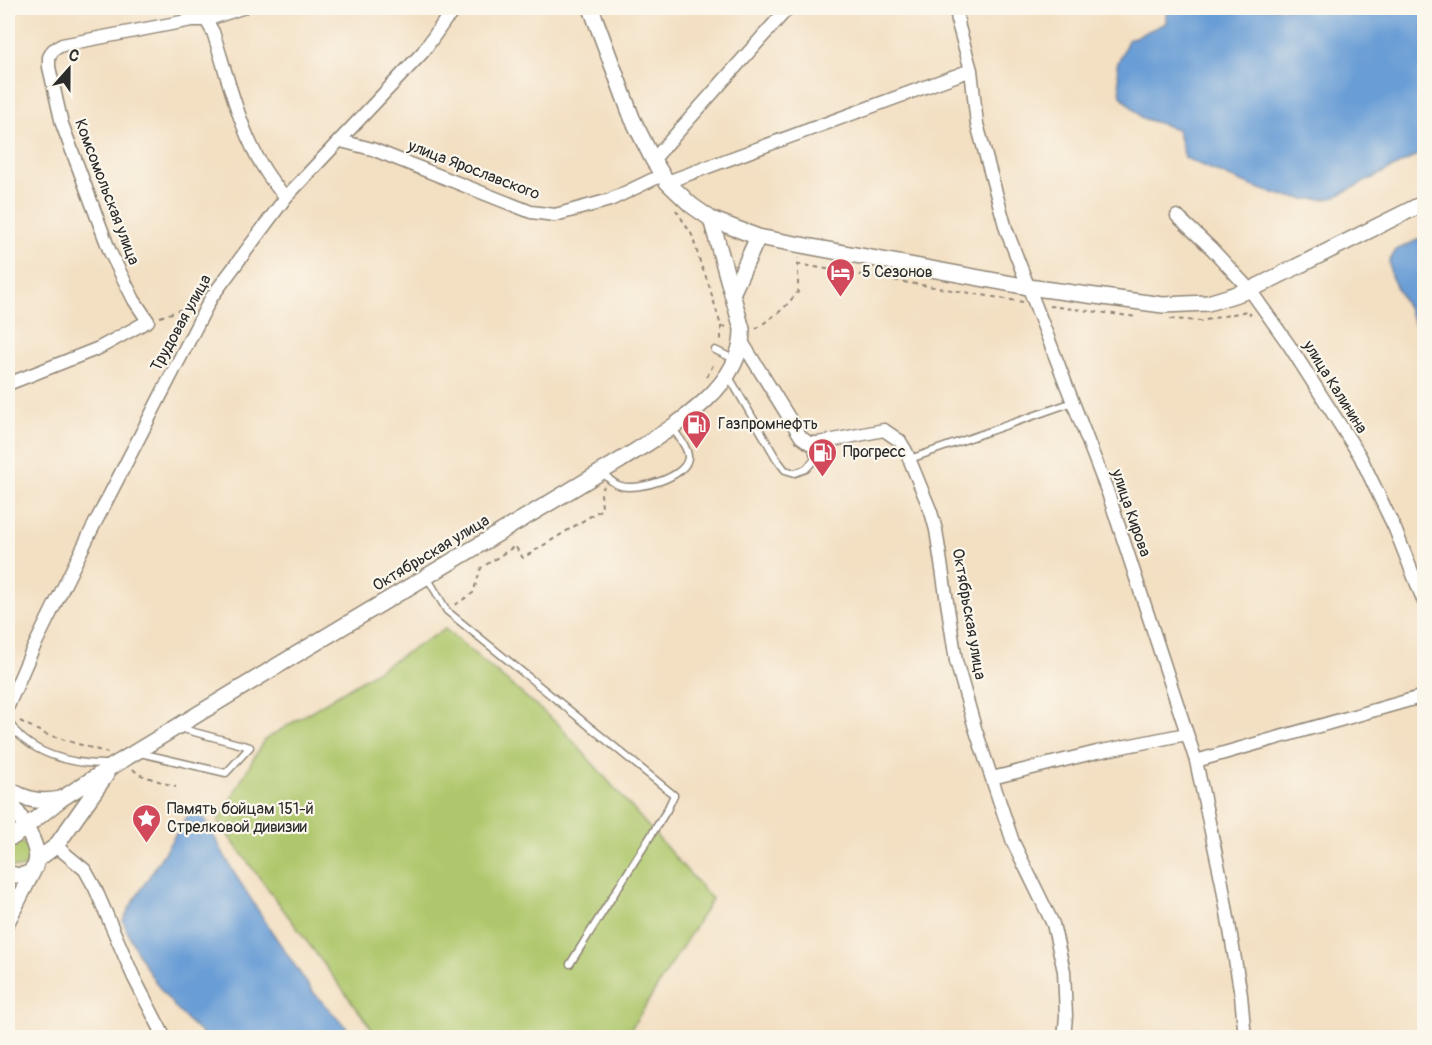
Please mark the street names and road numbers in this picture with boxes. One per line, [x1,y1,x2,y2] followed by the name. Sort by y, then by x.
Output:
[70,116,144,268] street label: Комсомольская улица
[404,135,543,204] street label: улица Ярославского
[146,271,216,375] street label: Трудовая улица
[1298,336,1372,437] street label: улица Калинина
[1106,466,1155,559] street label: улица Кирова
[369,510,493,596] street label: Октябрьская улица
[948,547,990,681] street label: Октябрьская улица

